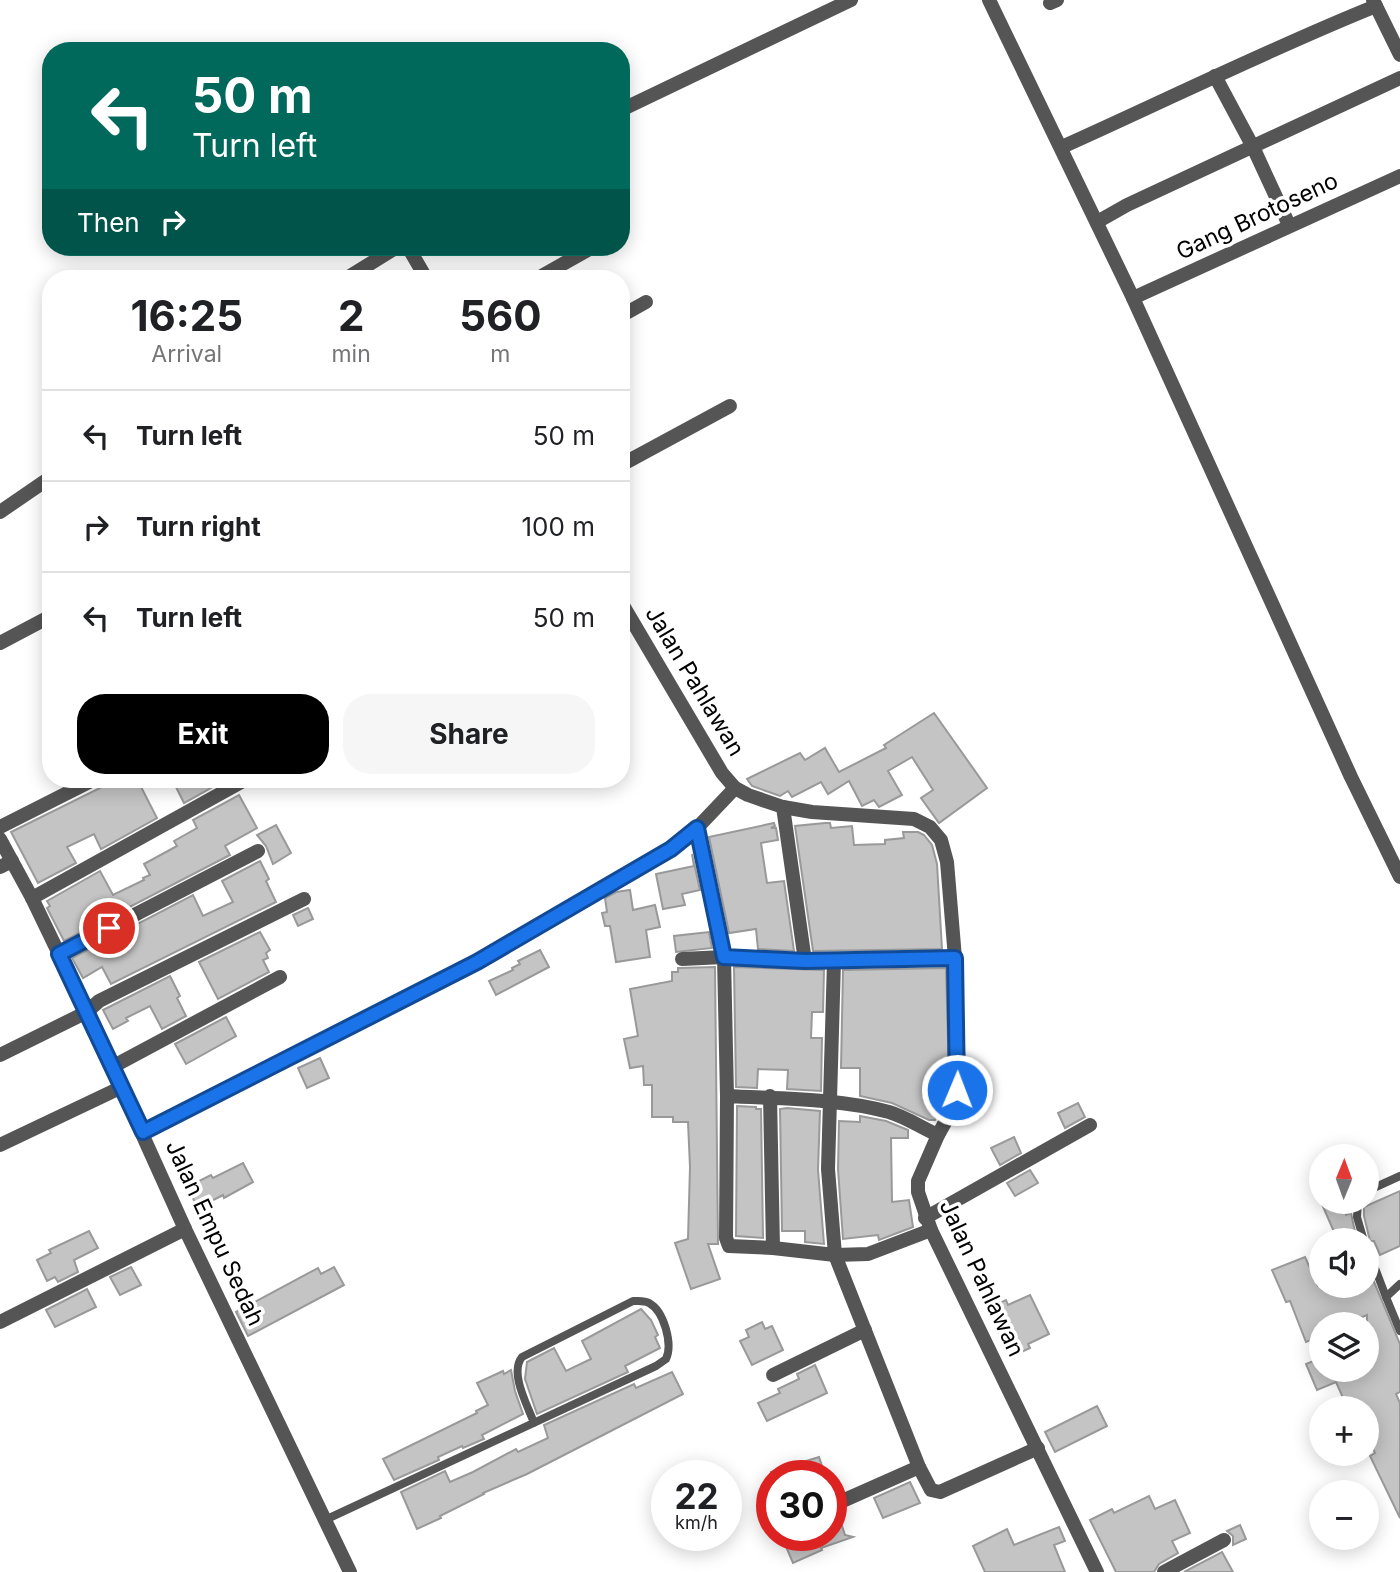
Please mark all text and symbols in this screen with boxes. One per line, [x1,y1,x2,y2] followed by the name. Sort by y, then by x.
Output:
[192,66,313,125] text: 50 m
[77,70,168,161] icon: left
[192,126,317,165] text: Turn left
[1172,166,1342,266] street label: Gang Brotoseno
[154,203,192,241] icon: right
[77,207,140,238] text: Then
[130,290,243,341] text: 16:25
[338,290,364,341] text: 2
[459,290,542,341] text: 560
[151,340,222,368] text: Arrival
[331,340,371,368] text: min
[490,340,510,368] text: m
[77,417,115,455] icon: left
[136,420,242,451] text: Turn left
[533,420,595,451] text: 50 m
[77,508,115,546] icon: right
[136,511,261,542] text: Turn right
[522,511,595,542] text: 100 m
[77,599,115,637] icon: left
[639,601,751,761] street label: Jalan Pahlawan
[136,602,242,633] text: Turn left
[533,602,595,633] text: 50 m
[77,694,329,774] button: Exit
[343,694,595,774] button: Share
[79,898,139,958] pin
[90,909,128,947] icon: arrive
[920,1053,994,1127] position arrow
[160,1136,270,1330] street label: Jalan Empu Sedah
[1309,1144,1379,1214] north arrow
[1309,1144,1379,1550] map controls
[933,1195,1031,1361] street label: Jalan Pahlawan
[1309,1228,1379,1298] button: sound
[1309,1312,1379,1382] button: layers
[1309,1396,1379,1466] button: +
[756,1460,847,1551] speed limit sign: 30
[674,1475,719,1517] text: 22
[1309,1480,1379,1550] button: −
[675,1512,718,1533] text: km/h

